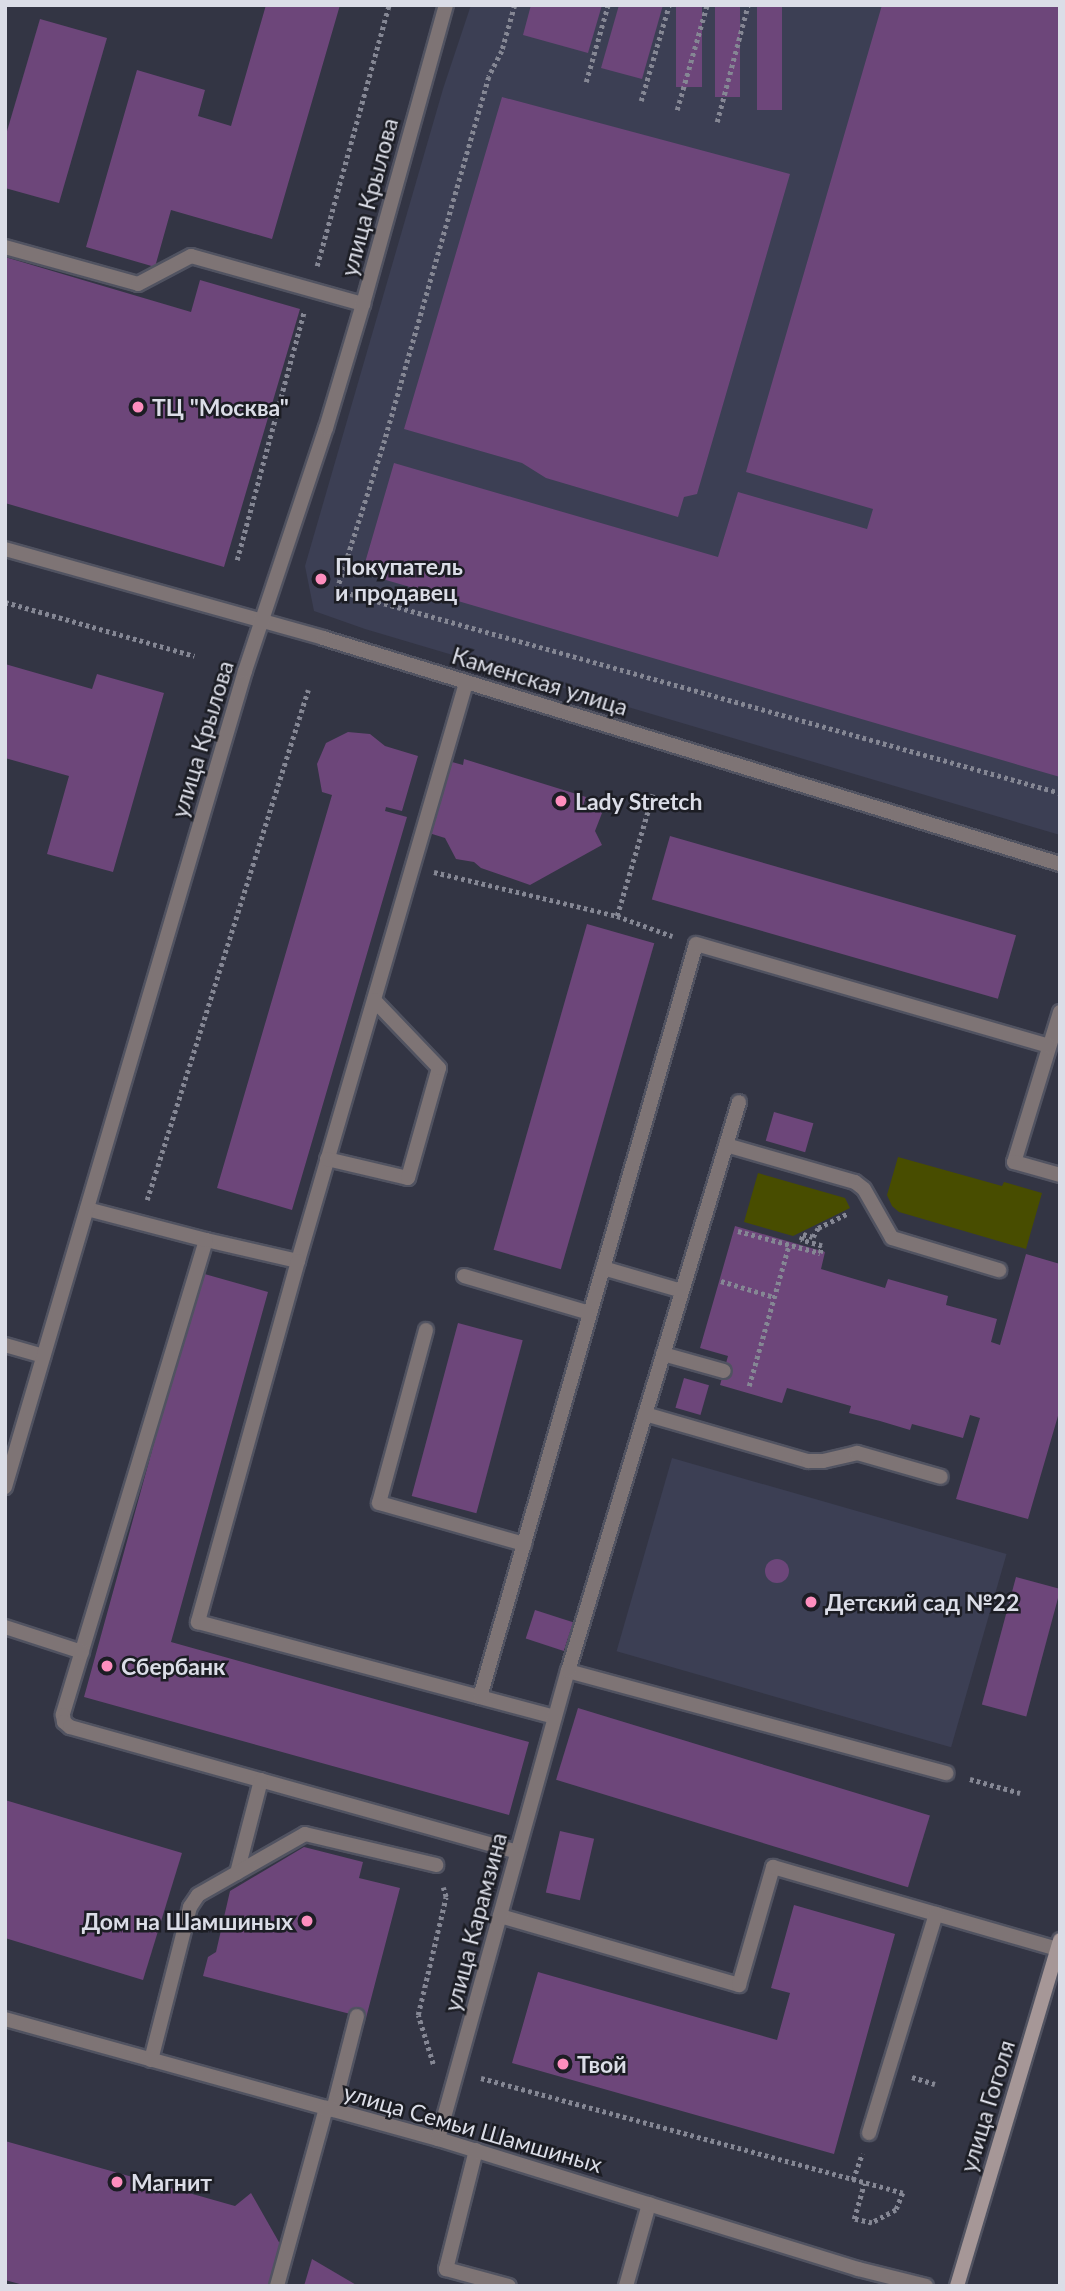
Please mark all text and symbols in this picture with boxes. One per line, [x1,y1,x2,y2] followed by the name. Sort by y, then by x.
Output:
[335,115,403,279] street label: улица Крылова
[152,393,289,421] place label: ТЦ "Москва"
[130,399,146,415] marker: ТЦ "Москва"
[335,552,463,606] place label: Покупатель и продавец
[313,571,329,587] marker: Покупатель и продавец
[449,641,631,721] street label: Каменская улица
[165,657,239,821] street label: улица Крылова
[575,787,703,815] place label: Lady Stretch
[553,793,569,809] marker: Lady Stretch
[825,1588,1019,1616] place label: Детский сад №22
[803,1594,819,1610] marker: Детский сад №22
[121,1652,226,1680] place label: Сбербанк
[99,1658,115,1674] marker: Сбербанк
[438,1830,512,2014] street label: улица Карамзина
[82,1907,293,1935] place label: Дом на Шамшиных
[299,1913,315,1929] marker: Дом на Шамшиных
[954,2037,1020,2175] street label: улица Гоголя
[577,2050,627,2078] place label: Твой
[555,2056,571,2072] marker: Твой
[341,2078,605,2178] street label: улица Семьи Шамшиных
[131,2168,212,2196] place label: Магнит
[109,2174,125,2190] marker: Магнит

